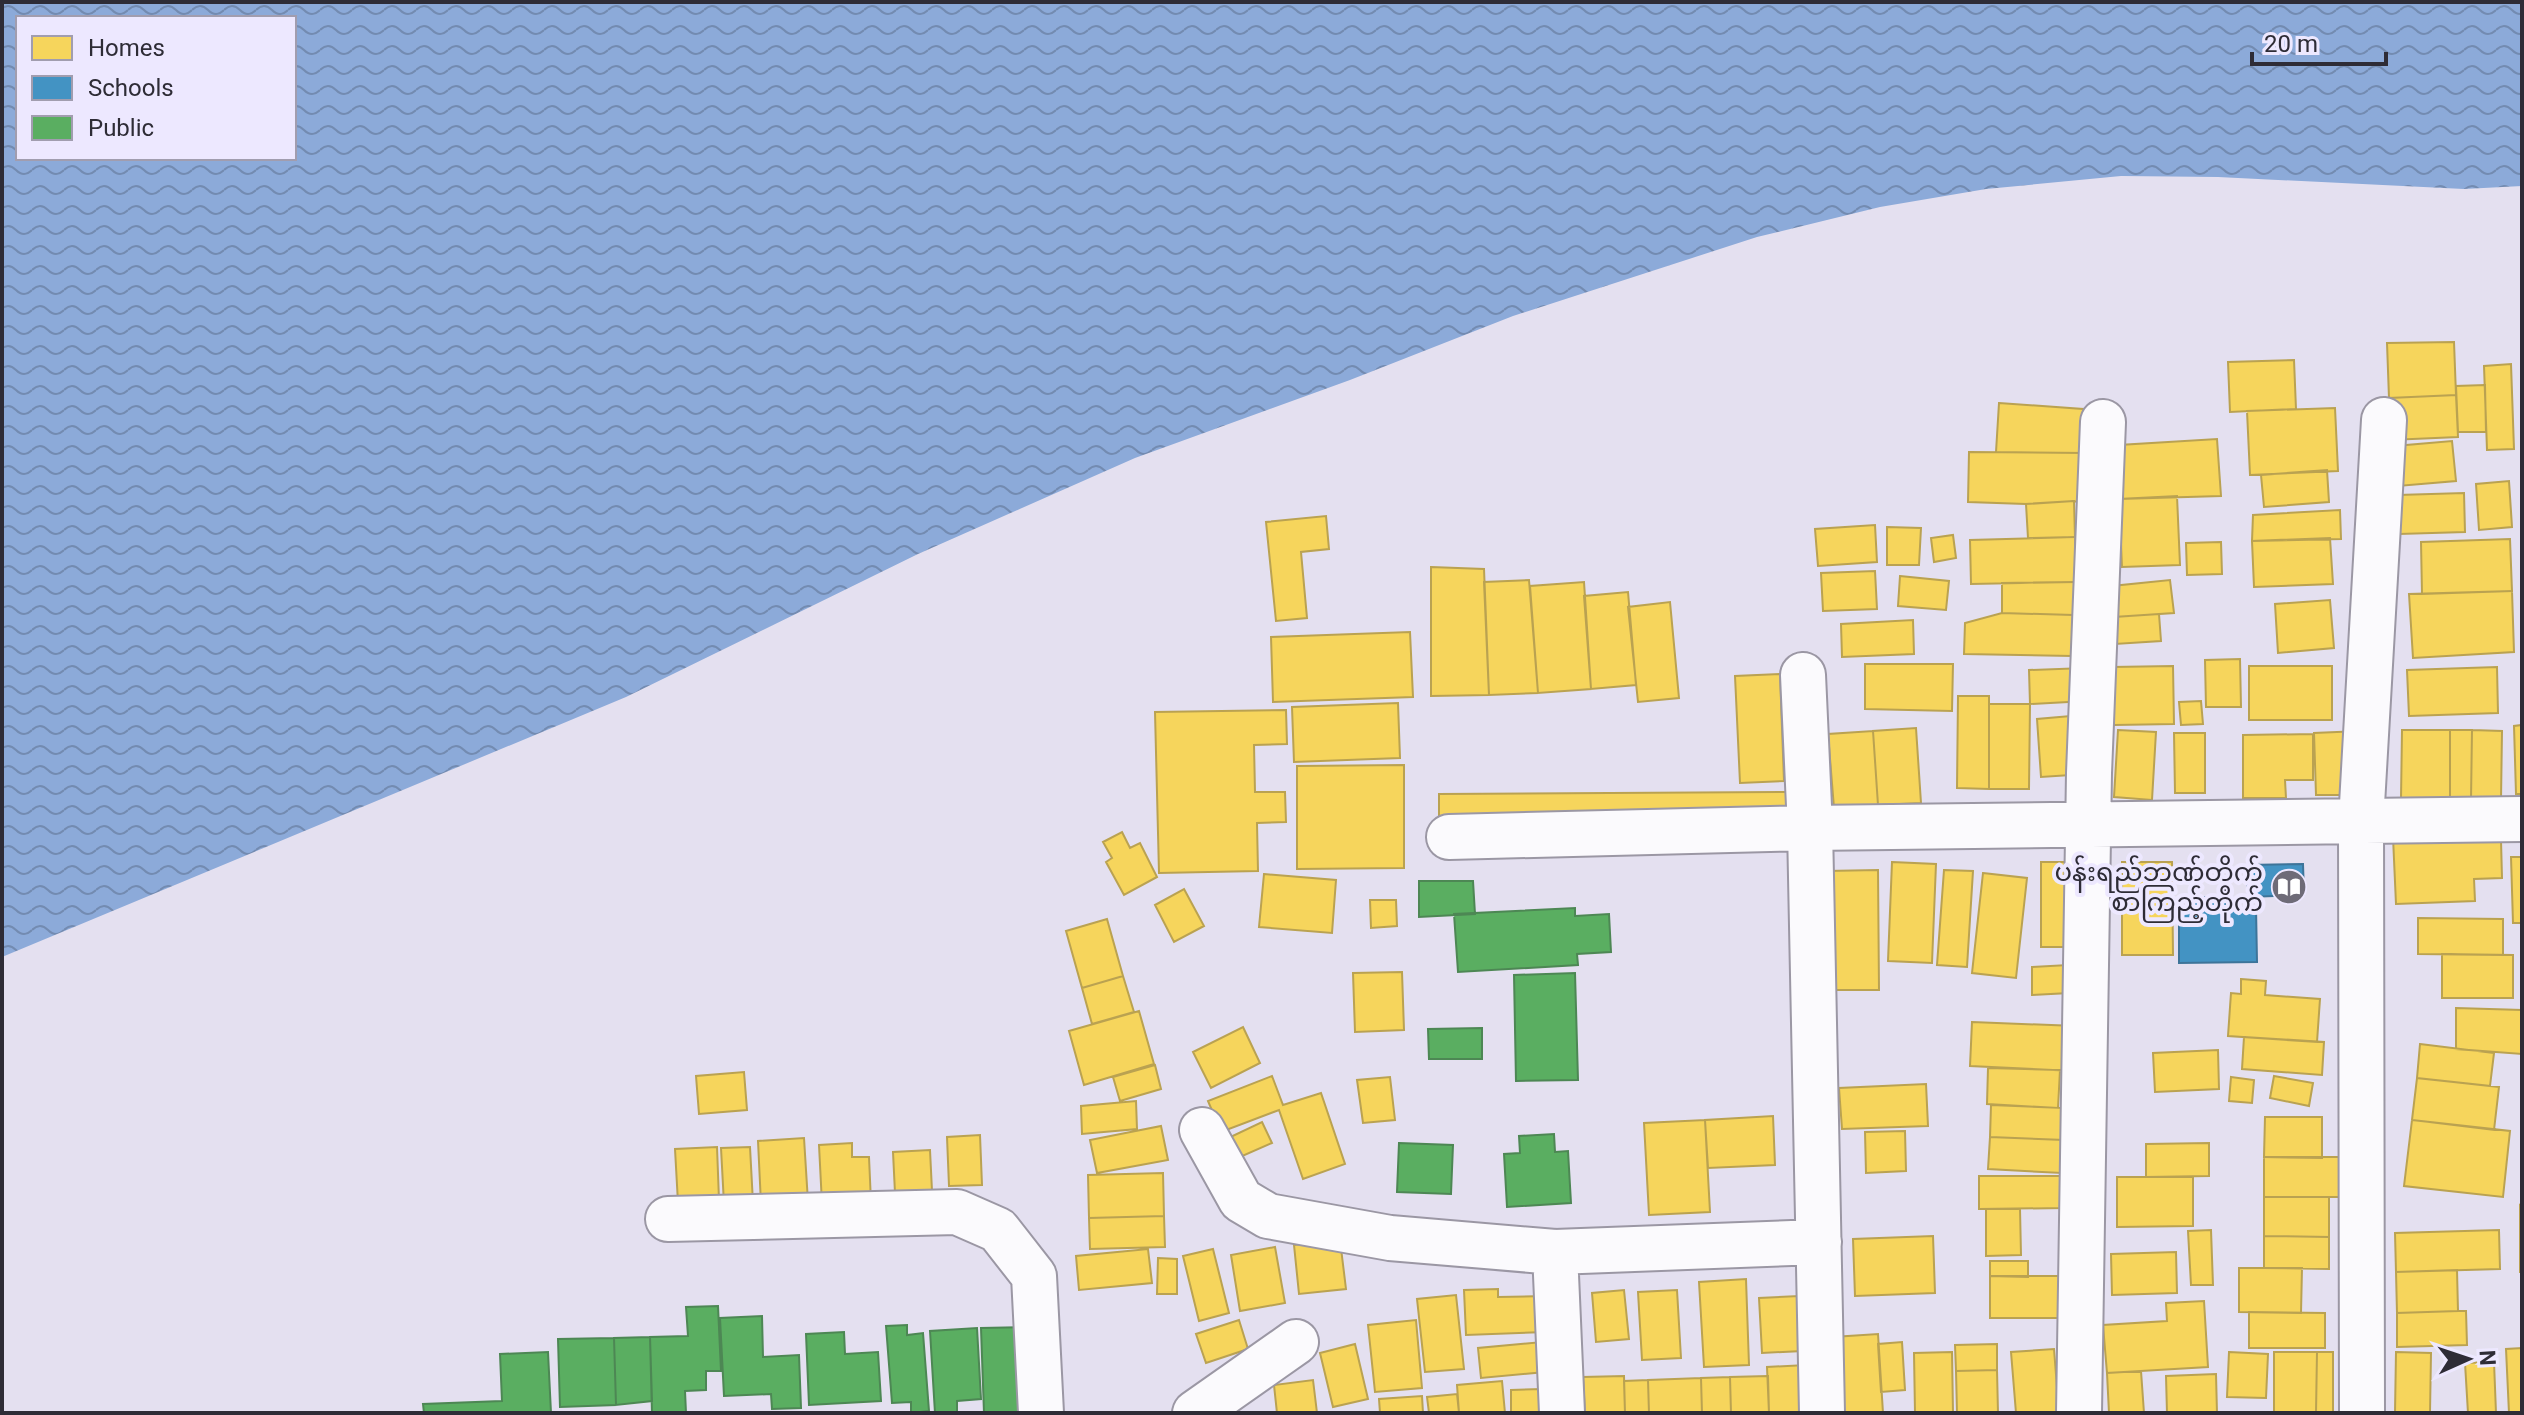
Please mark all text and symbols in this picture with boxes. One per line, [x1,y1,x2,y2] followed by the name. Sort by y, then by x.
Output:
[16,16,296,160] legend
[2252,16,2386,66] scale bar
[2264,30,2318,58] text: 20 m
[88,34,165,62] text: Homes
[88,74,174,102] text: Schools
[88,114,154,142] text: Public
[2055,855,2263,923] place label: ပန်းရည်ဘဏ်တိုက် စာကြည့်တိုက်
[2270,868,2308,906] library icon: ပန်းရည်ဘဏ်တိုက် စာကြည့်တိုက်
[2428,1319,2508,1399] north arrow
[2475,1350,2500,1366] text: N

